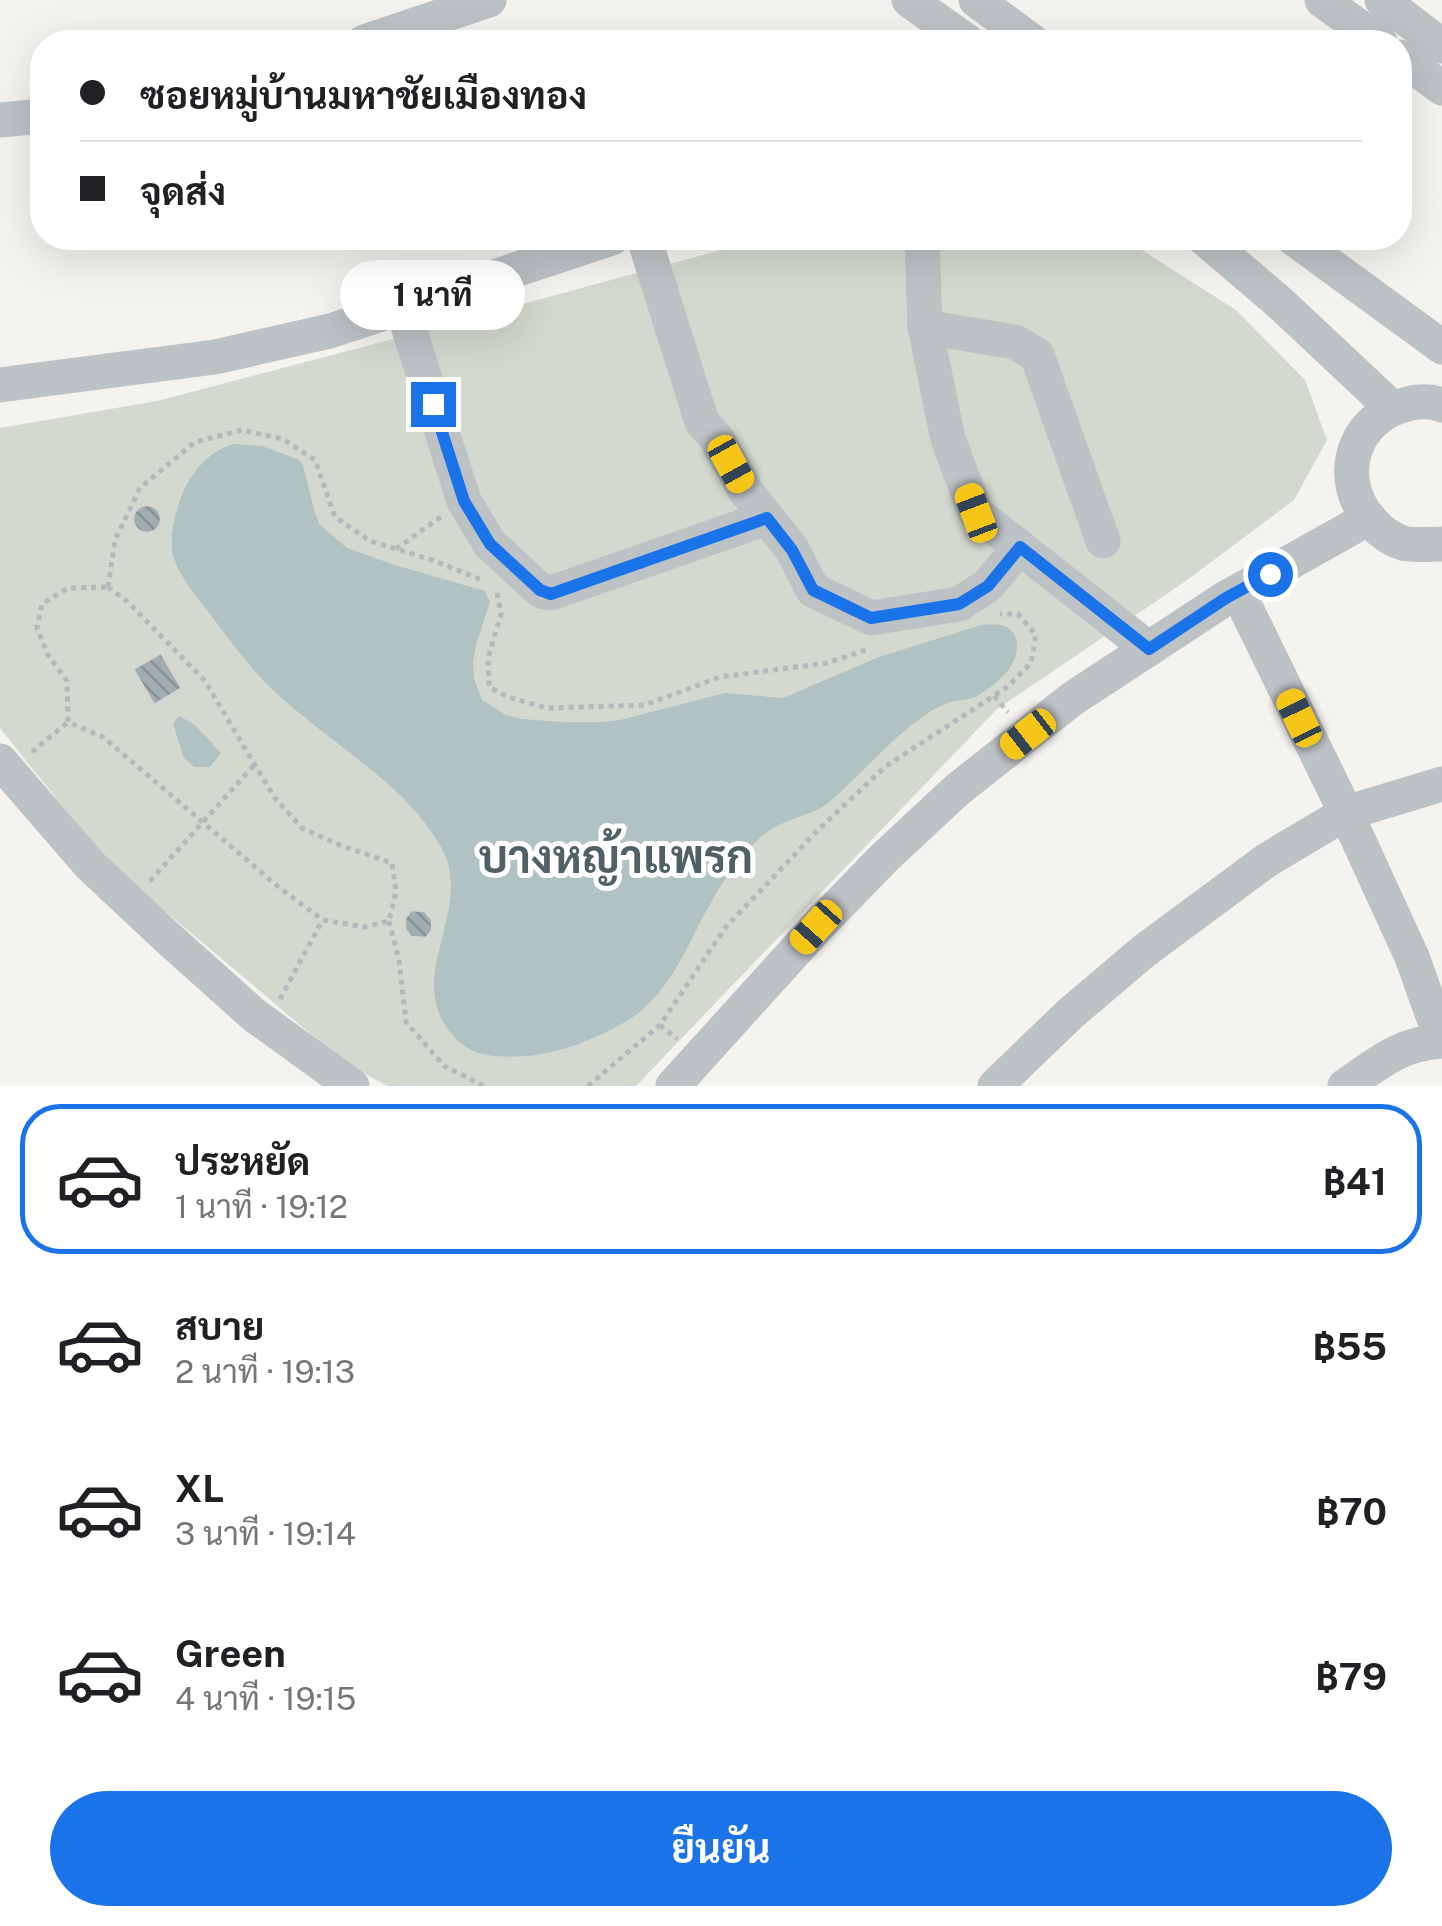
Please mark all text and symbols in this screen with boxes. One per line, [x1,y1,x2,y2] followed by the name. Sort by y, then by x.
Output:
[140,73,587,118] text: ซอยหมู่บ้านมหาชัยเมืองทอง
[140,169,226,214] text: จุดส่ง
[340,259,526,329] callout: 1 นาที
[393,276,472,313] text: 1 นาที
[411,382,456,427] route end
[703,430,759,498] car
[951,480,1001,546] car
[1248,552,1293,597] route start
[1272,684,1326,752] car
[995,704,1061,764] car
[479,828,753,886] district label: บางหญ้าแพรก
[785,895,847,959] car
[55,1134,145,1224] icon: car
[175,1139,310,1184] text: ประหยัด
[1323,1159,1387,1204] text: ฿41
[175,1188,348,1225] text: 1 นาที · 19:12
[55,1299,145,1389] icon: car
[175,1304,264,1349] text: สบาย
[1313,1324,1387,1369] text: ฿55
[175,1353,355,1390] text: 2 นาที · 19:13
[55,1464,145,1554] icon: car
[175,1466,224,1511] text: XL
[1316,1489,1387,1534] text: ฿70
[175,1515,356,1552] text: 3 นาที · 19:14
[55,1629,145,1719] icon: car
[175,1631,286,1676] text: Green
[1316,1654,1387,1699] text: ฿79
[175,1680,356,1717] text: 4 นาที · 19:15
[50,1791,1392,1906] button: ยืนยัน

